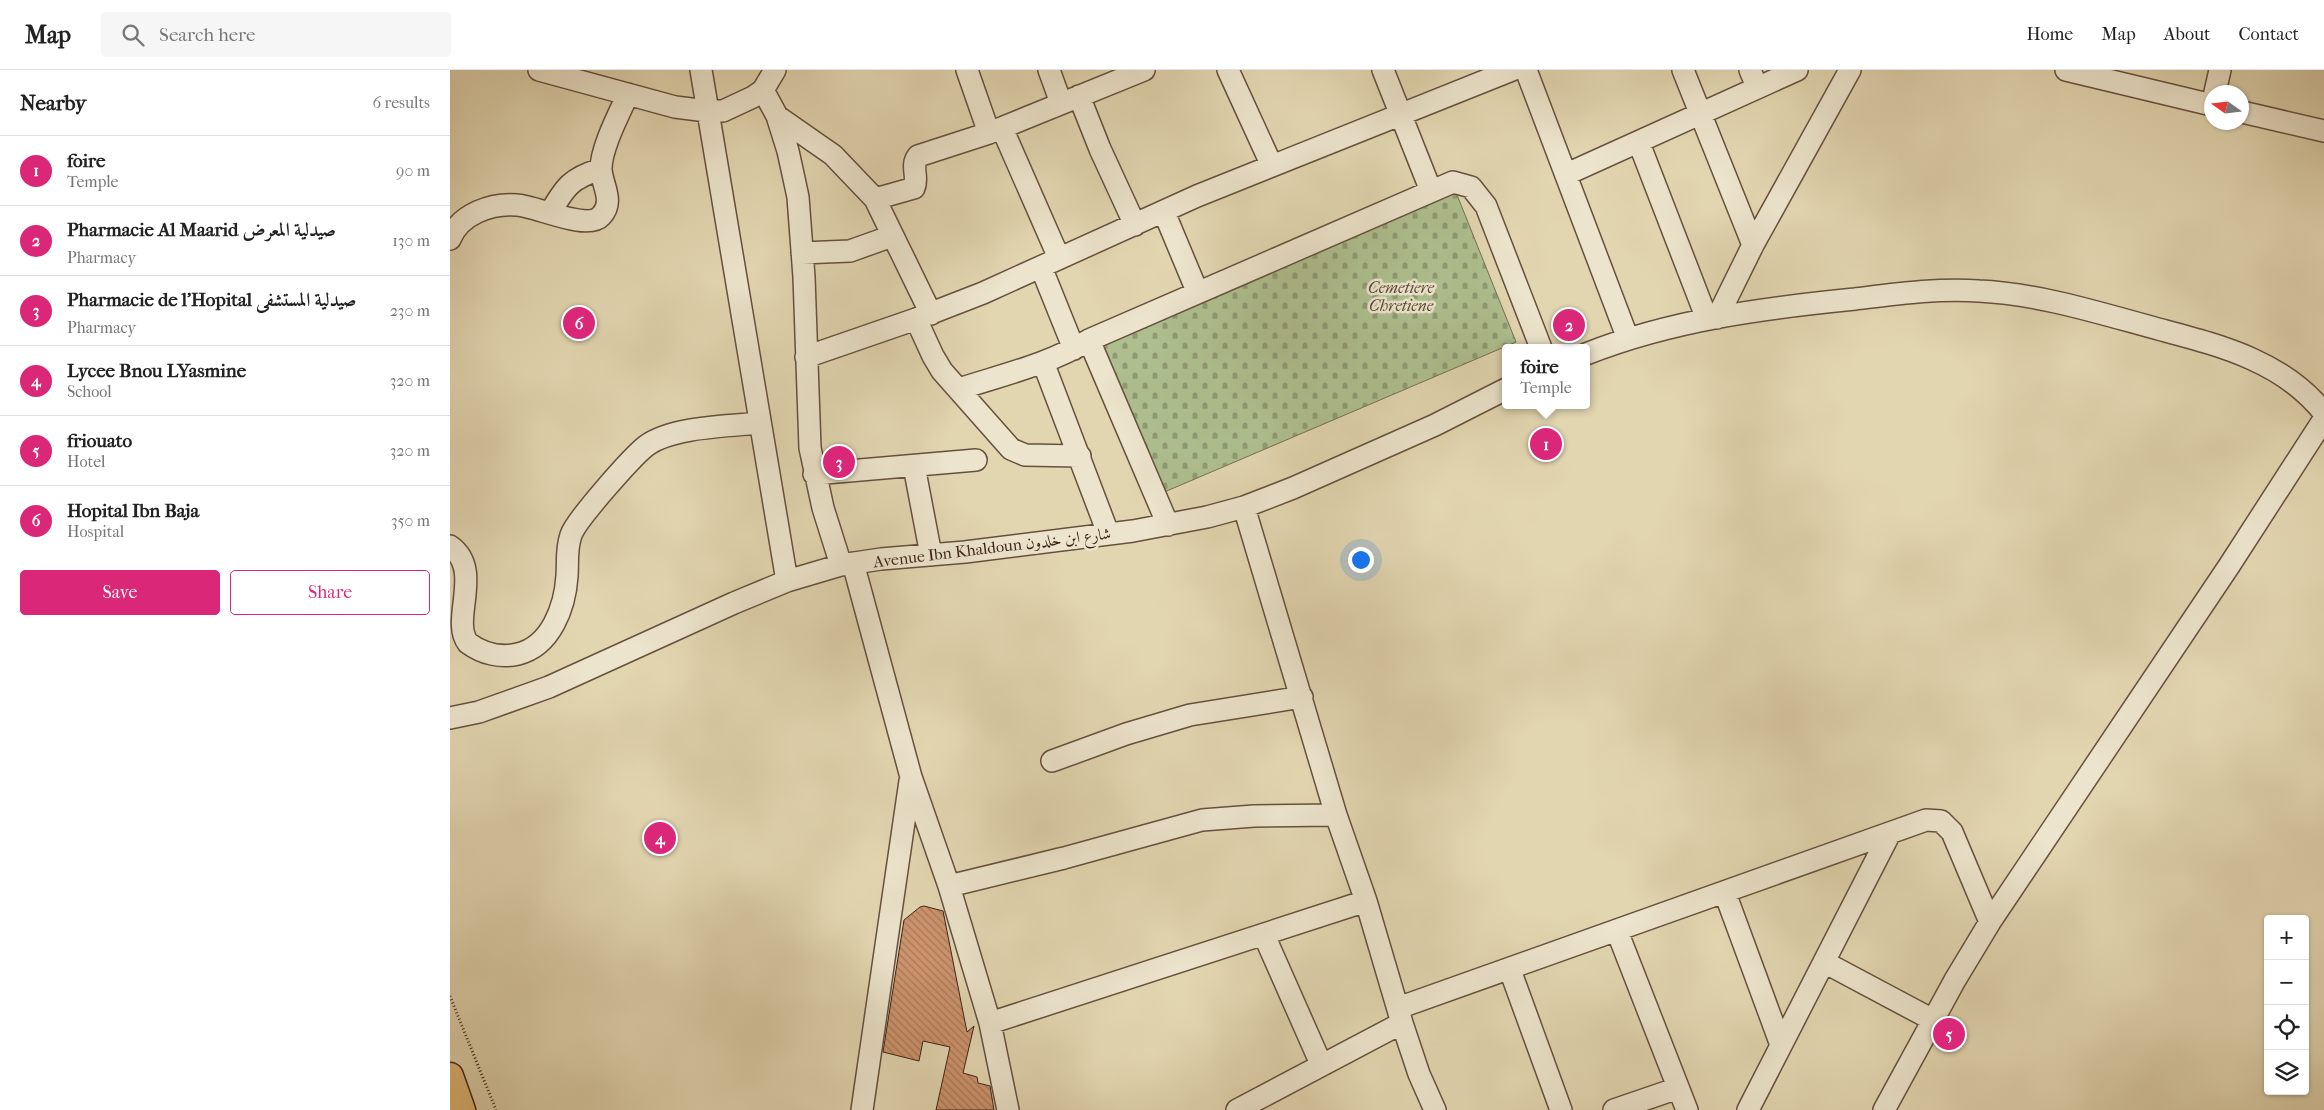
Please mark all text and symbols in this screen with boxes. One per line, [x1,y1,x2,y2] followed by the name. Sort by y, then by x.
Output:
[101,12,451,57] search box
[25,21,71,49] text: Map
[119,21,147,49] icon: search
[159,24,255,46] text: Search here
[2026,24,2073,45] text: Home
[2101,24,2136,45] text: Map
[2164,24,2210,45] text: About
[2238,24,2299,45] text: Contact
[2204,85,2249,130] north arrow
[20,91,86,115] text: Nearby
[372,93,430,112] text: 6 results
[67,150,105,172] text: foire
[33,161,39,180] text: 1
[396,161,430,180] text: 90 m
[67,172,118,191] text: Temple
[67,219,336,241] text: Pharmacie Al Maarid صيدلية المعرض
[32,231,40,250] text: 2
[392,231,430,250] text: 130 m
[67,248,136,267] text: Pharmacy
[1368,278,1435,315] park label: Cemetiere Chretiene
[67,289,356,311] text: Pharmacie de l'Hopital صيدلية المستشفى
[33,301,39,320] text: 3
[390,301,430,320] text: 230 m
[563,304,595,342] pin: 6
[1553,306,1585,344] pin: 2
[67,318,136,337] text: Pharmacy
[1502,344,1590,409] popup
[1520,356,1559,378] text: foire
[67,360,246,382] text: Lycee Bnou LYasmine
[31,371,41,390] text: 4
[390,371,430,390] text: 320 m
[1520,378,1572,397] text: Temple
[67,382,112,401] text: School
[1530,425,1562,463] pin: 1
[67,430,132,452] text: friouato
[33,441,39,460] text: 5
[390,441,430,460] text: 320 m
[823,443,855,481] pin: 3
[67,452,105,471] text: Hotel
[67,500,199,522] text: Hopital Ibn Baja
[32,511,40,530] text: 6
[391,511,430,530] text: 350 m
[67,522,124,541] text: Hospital
[871,523,1112,576] street label: Avenue Ibn Khaldoun شارع ابن خلدون
[1348,547,1374,573] your location
[20,570,220,615] button: Save
[230,570,430,615] button: Share
[644,819,676,857] pin: 4
[2264,915,2309,1095] map controls
[2264,915,2309,960] button: +
[2264,960,2309,1005] button: −
[2264,1005,2309,1050] button: locate
[1933,1015,1965,1053] pin: 5
[2264,1050,2309,1095] button: layers

